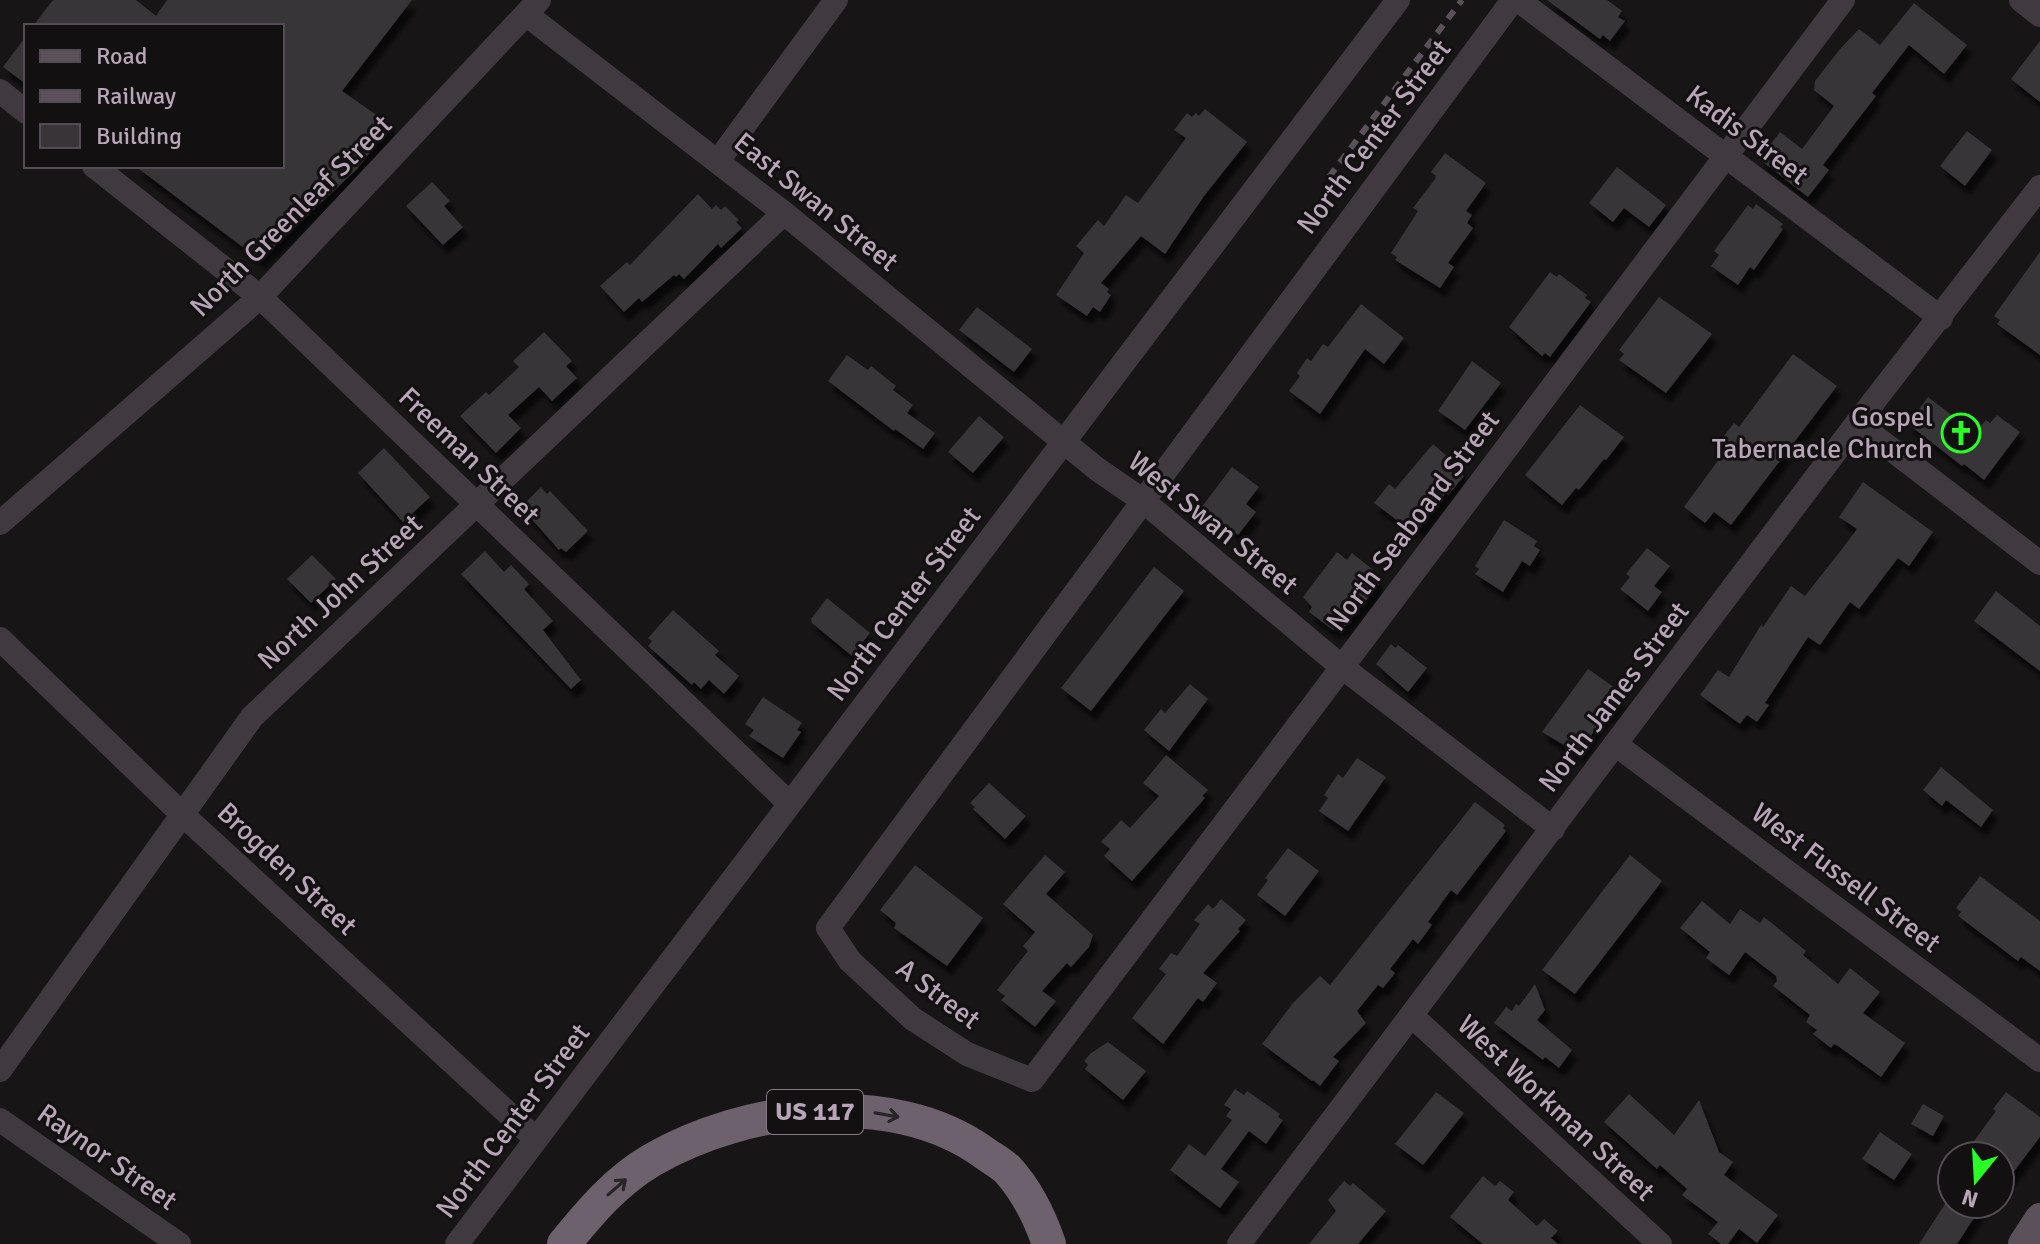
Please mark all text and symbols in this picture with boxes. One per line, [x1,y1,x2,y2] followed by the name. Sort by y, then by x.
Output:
[24,24,284,168] legend
[1290,33,1458,241] street label: North Center Street
[96,41,147,71] text: Road
[1679,78,1815,192] street label: Kadis Street
[96,81,176,111] text: Railway
[183,108,399,324] street label: North Greenleaf Street
[96,121,182,151] text: Building
[727,125,905,279] street label: East Swan Street
[391,380,547,532] street label: Freeman Street
[1712,400,1933,466] place label: Gospel Tabernacle Church
[1319,404,1507,638] street label: North Seaboard Street
[1940,412,1982,454] church icon: Gospel Tabernacle Church
[1121,444,1305,602] street label: West Swan Street
[820,500,988,708] street label: North Center Street
[251,507,429,677] street label: North John Street
[1531,595,1697,799] street label: North James Street
[210,796,364,943] street label: Brogden Street
[1745,796,1947,960] street label: West Fussell Street
[889,951,987,1037] street label: A Street
[1450,1008,1662,1208] street label: West Workman Street
[429,1017,597,1225] street label: North Center Street
[767,1090,863,1134] road number: US 117
[31,1096,184,1218] street label: Raynor Street
[874,1108,900,1123] one-way arrow
[1936,1140,2016,1220] north arrow
[606,1178,627,1196] one-way arrow
[1959,1183,1981,1214] text: N

